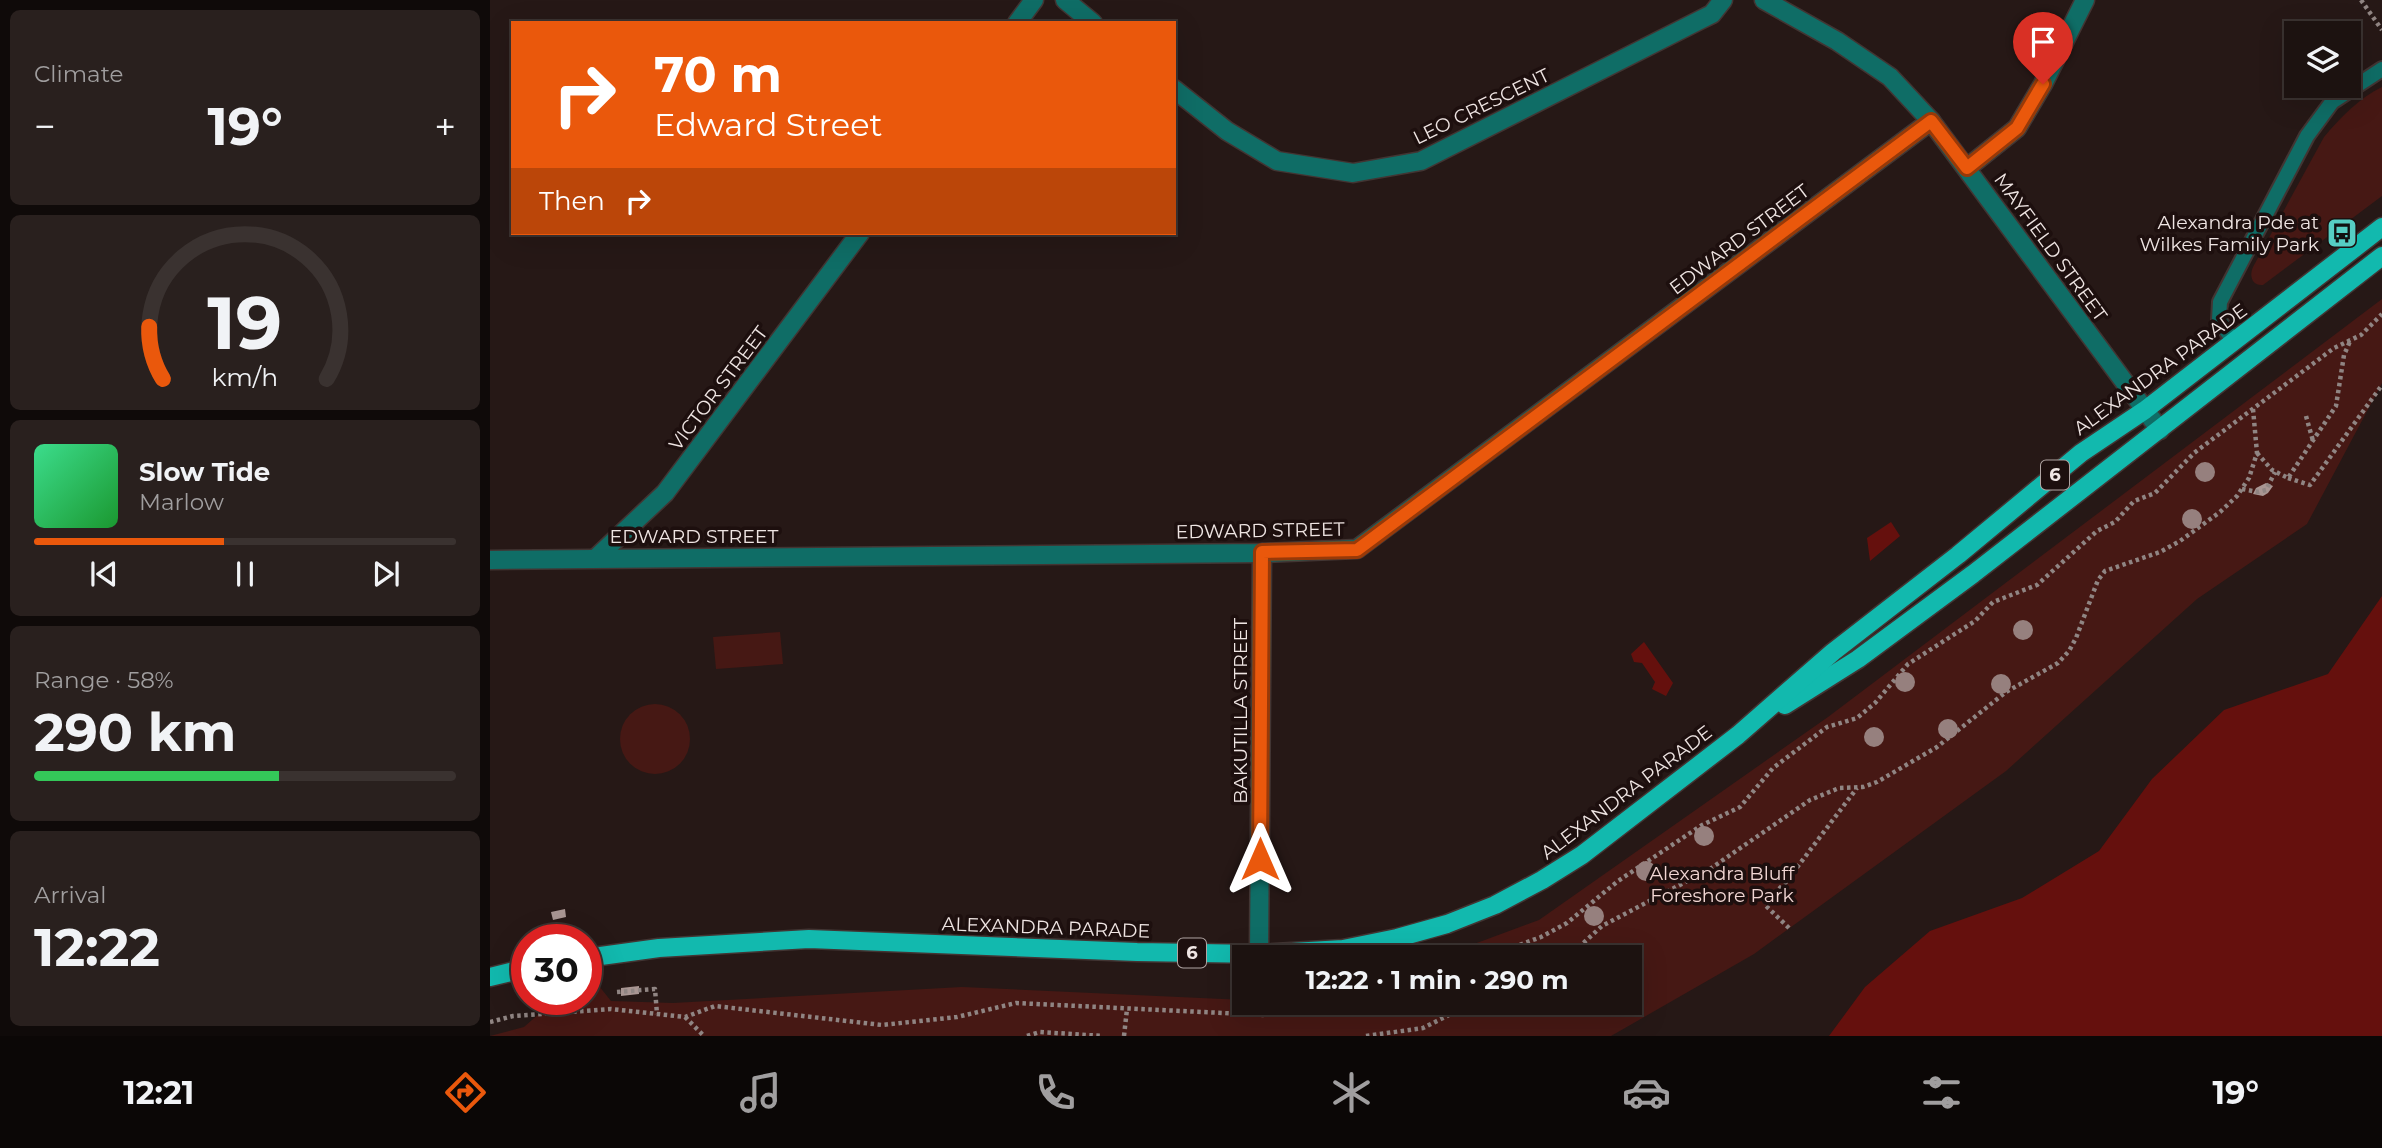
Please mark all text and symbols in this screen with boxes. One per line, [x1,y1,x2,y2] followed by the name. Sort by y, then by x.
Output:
[2013,12.0,2073,84] pin
[2284,21,2361,98] map controls
[2284,21,2361,98] button: layers
[2024,23,2062,61] icon: arrive
[654,45,782,104] text: 70 m
[539,49,630,140] icon: right
[34,60,123,88] text: Climate
[1409,63,1553,149] street label: LEO CRESCENT
[207,95,283,158] text: 19°
[34,103,56,150] text: −
[434,103,456,150] text: +
[654,105,883,144] text: Edward Street
[1989,169,2112,326] street label: MAYFIELD STREET
[1665,179,1814,299] street label: EDWARD STREET
[619,182,657,220] icon: right
[539,185,605,217] text: Then
[2140,211,2320,256] place label: Alexandra Pde at Wilkes Family Park
[2325,216,2359,250] bus stop icon: Alexandra Pde at Wilkes Family Park
[208,279,282,367] text: 19
[2069,299,2251,440] street label: ALEXANDRA PARADE
[664,322,773,455] street label: VICTOR STREET
[212,362,278,392] text: km/h
[139,456,270,488] text: Slow Tide
[2041,461,2069,490] road number: 6
[139,488,224,516] text: Marlow
[1175,518,1345,543] street label: EDWARD STREET
[610,525,779,548] street label: EDWARD STREET
[85,555,123,593] icon: previous
[226,555,264,593] icon: pause
[367,555,405,593] icon: next
[1229,618,1252,804] street label: BAKUTILLA STREET
[34,666,174,694] text: Range · 58%
[34,701,236,764] text: 290 km
[1536,720,1716,864] street label: ALEXANDRA PARADE
[1223,822,1297,896] position arrow
[1650,862,1796,907] park label: Alexandra Bluff Foreshore Park
[34,881,107,909] text: Arrival
[941,912,1151,943] street label: ALEXANDRA PARADE
[34,916,160,979] text: 12:22
[511,924,602,1015] speed limit sign: 30
[1178,938,1206,968] road number: 6
[1306,964,1568,996] text: 12:22 · 1 min · 290 m
[441,1068,490,1117] icon: directions
[736,1068,785,1117] icon: music
[1031,1068,1080,1117] icon: phone
[1327,1068,1376,1117] icon: climate
[1622,1068,1671,1117] icon: car
[1917,1068,1966,1117] icon: filters
[123,1073,194,1112] text: 12:21
[2212,1073,2259,1112] text: 19°

